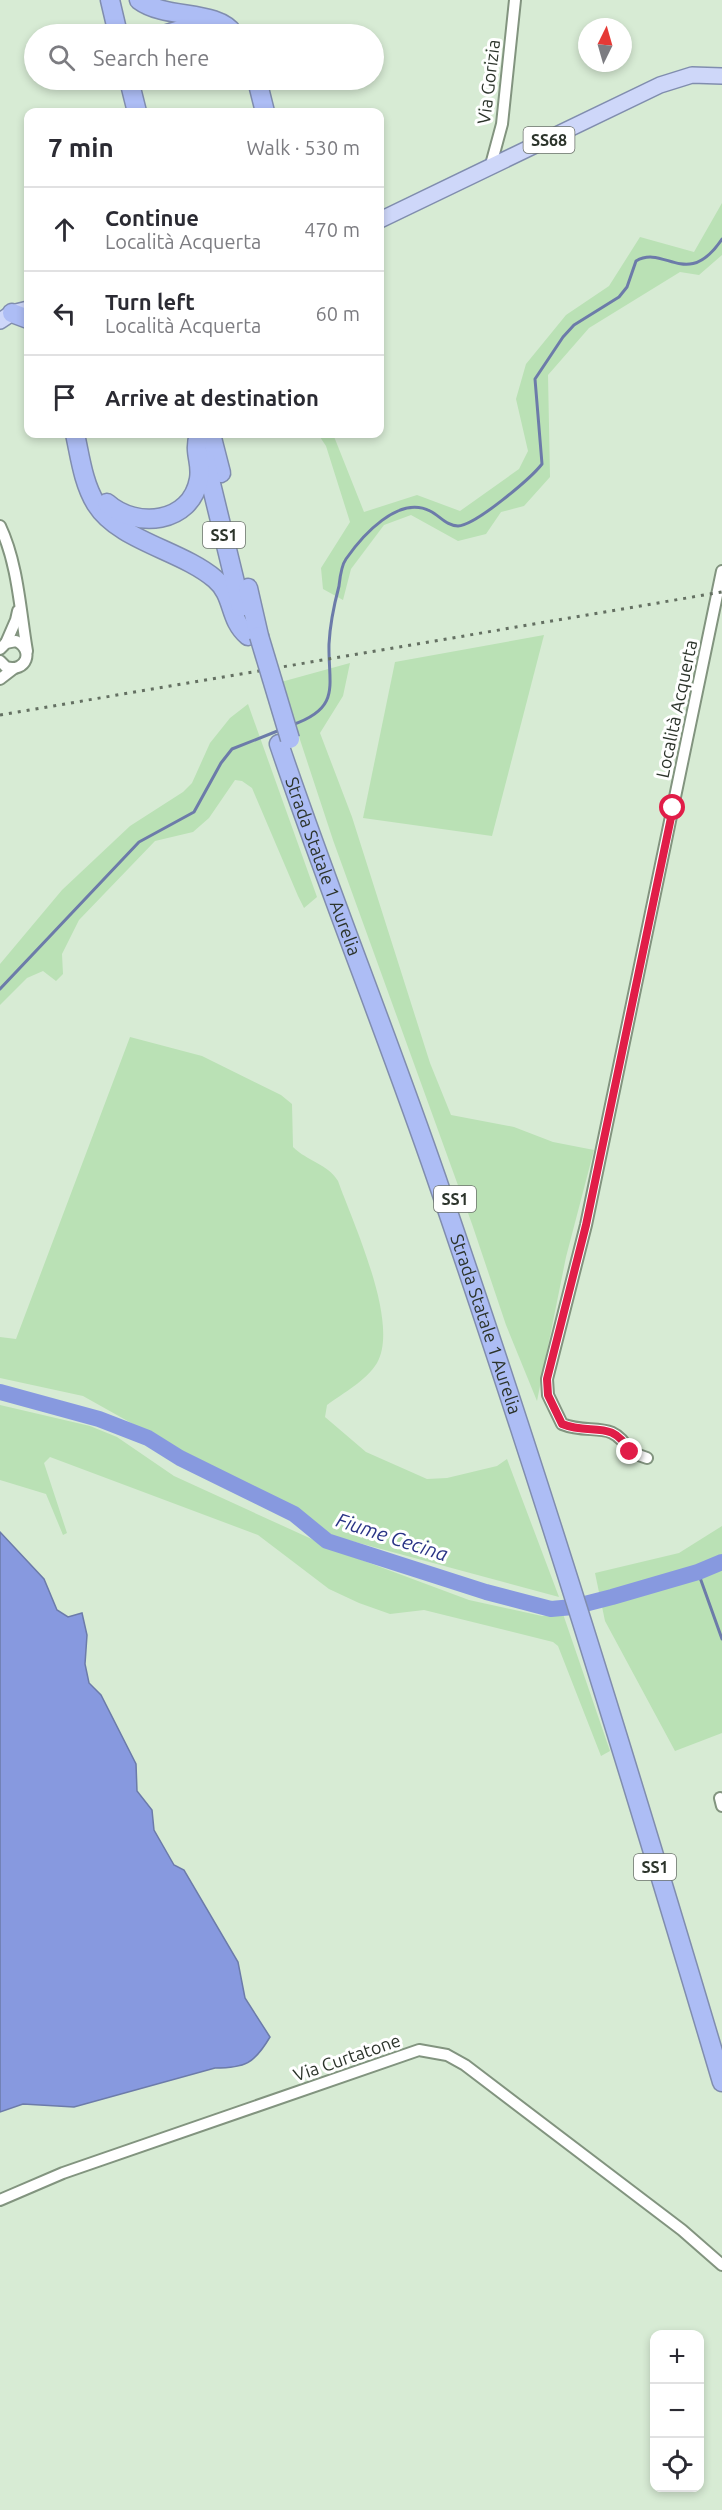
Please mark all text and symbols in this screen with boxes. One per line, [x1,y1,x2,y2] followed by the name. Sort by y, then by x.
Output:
[578,18,632,72] north arrow
[24,24,384,90] search box
[473,38,503,125] street label: Via Gorizia
[45,41,78,74] icon: search
[93,45,209,70] text: Search here
[524,127,574,153] road number: SS68
[48,133,114,162] text: 7 min
[247,136,360,159] text: Walk · 530 m
[105,205,199,230] text: Continue
[48,213,81,246] icon: ahead
[304,218,360,241] text: 470 m
[105,230,261,253] text: Località Acquerta
[105,289,195,314] text: Turn left
[48,297,81,330] icon: left
[316,302,360,325] text: 60 m
[105,314,261,337] text: Località Acquerta
[48,381,81,414] icon: arrive
[105,385,319,410] text: Arrive at destination
[203,522,245,548] road number: SS1
[652,638,700,780] street label: Località Acquerta
[282,774,365,958] street label: Strada Statale 1 Aurelia
[659,794,685,820] route start
[434,1186,476,1212] road number: SS1
[447,1231,526,1417] street label: Strada Statale 1 Aurelia
[616,1438,642,1464] route end
[333,1508,451,1565] water label: Fiume Cecina
[634,1854,676,1880] road number: SS1
[291,2029,403,2085] street label: Via Curtatone
[650,2330,704,2492] map controls
[650,2330,704,2384] button: +
[650,2384,704,2438] button: −
[650,2438,704,2492] button: locate

